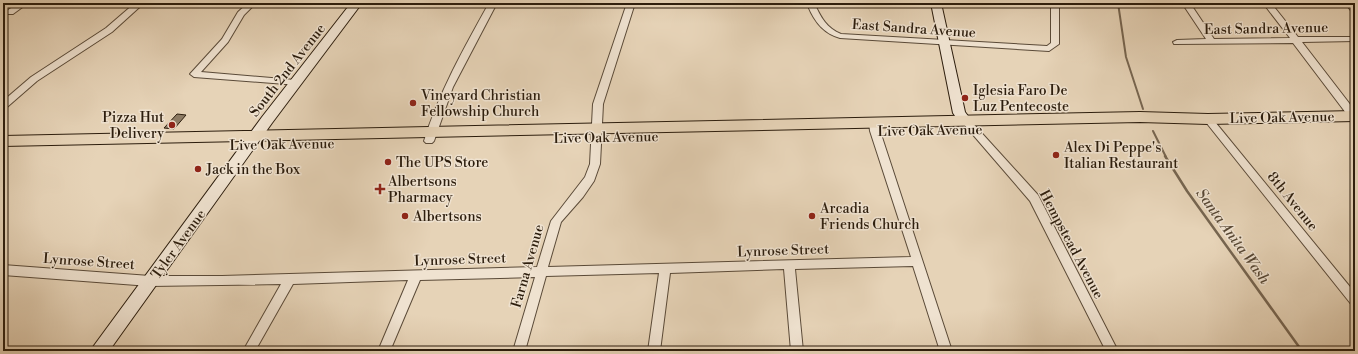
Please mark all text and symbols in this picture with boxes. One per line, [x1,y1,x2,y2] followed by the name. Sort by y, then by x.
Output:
[851,16,977,42] street label: East Sandra Avenue
[1204,19,1328,39] street label: East Sandra Avenue
[246,20,330,121] street label: South 2nd Avenue
[973,82,1069,116] place label: Iglesia Faro De Luz Pentecoste
[420,87,542,121] place label: Vineyard Christian Fellowship Church
[960,93,970,103] marker: Iglesia Faro De Luz Pentecoste
[408,98,418,108] marker: Vineyard Christian Fellowship Church
[1229,108,1335,128] street label: Live Oak Avenue
[102,109,164,143] place label: Pizza Hut Delivery
[167,120,177,130] marker: Pizza Hut Delivery
[877,121,983,141] street label: Live Oak Avenue
[553,128,659,148] street label: Live Oak Avenue
[229,135,335,155] street label: Live Oak Avenue
[1063,139,1178,173] place label: Alex Di Peppe's Italian Restaurant
[1051,150,1061,160] marker: Alex Di Peppe's Italian Restaurant
[396,154,488,172] place label: The UPS Store
[383,157,393,167] marker: The UPS Store
[205,161,301,179] place label: Jack in the Box
[193,164,203,174] marker: Jack in the Box
[1263,168,1322,235] street label: 8th Avenue
[387,173,457,207] place label: Albertsons Pharmacy
[375,184,385,194] marker: Albertsons Pharmacy
[1192,185,1274,288] water label: Santa Anita Wash
[1035,187,1107,302] street label: Hempstead Avenue
[819,200,920,234] place label: Arcadia Friends Church
[148,206,210,283] street label: Tyler Avenue
[412,208,482,226] place label: Albertsons
[400,211,410,221] marker: Albertsons
[807,211,817,221] marker: Arcadia Friends Church
[507,222,548,310] street label: Farna Avenue
[737,240,829,262] street label: Lynrose Street
[414,249,506,271] street label: Lynrose Street
[42,250,135,274] street label: Lynrose Street

